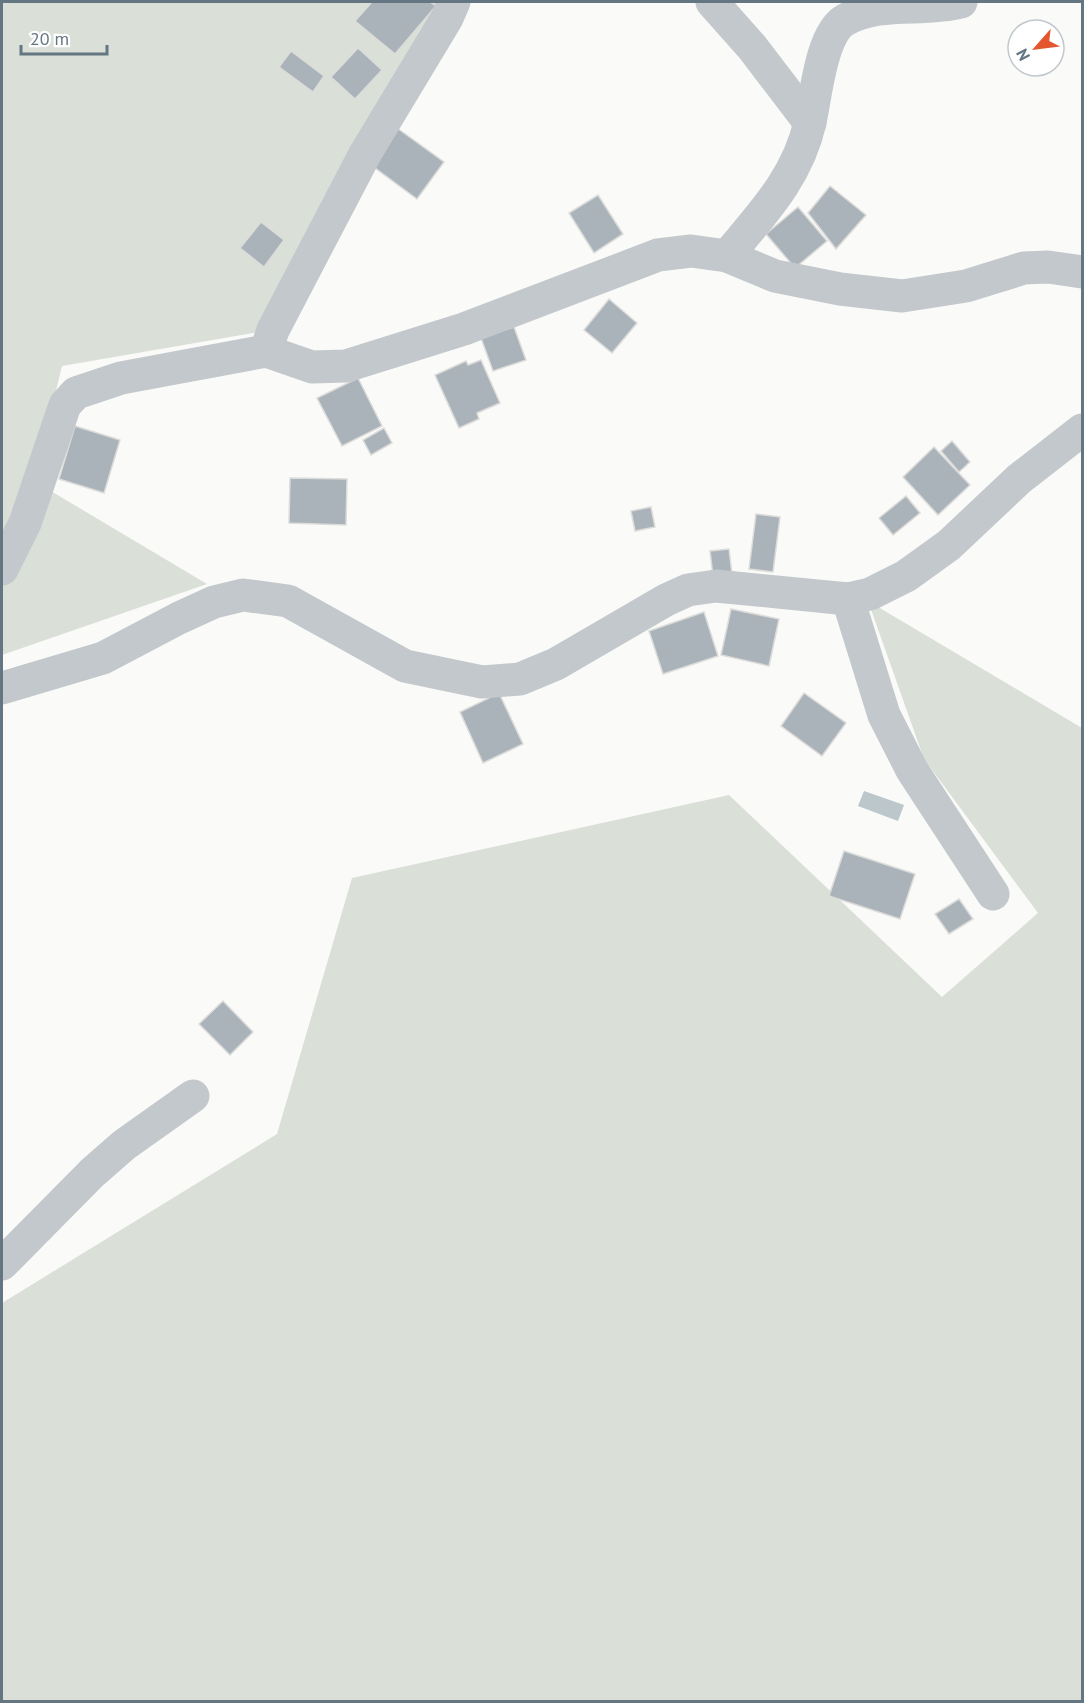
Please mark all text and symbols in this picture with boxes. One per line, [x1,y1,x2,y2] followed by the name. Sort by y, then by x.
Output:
[21,18,106,56] scale bar
[1006,18,1066,78] north arrow
[30,27,69,50] text: 20 m
[1011,46,1034,64] text: N

